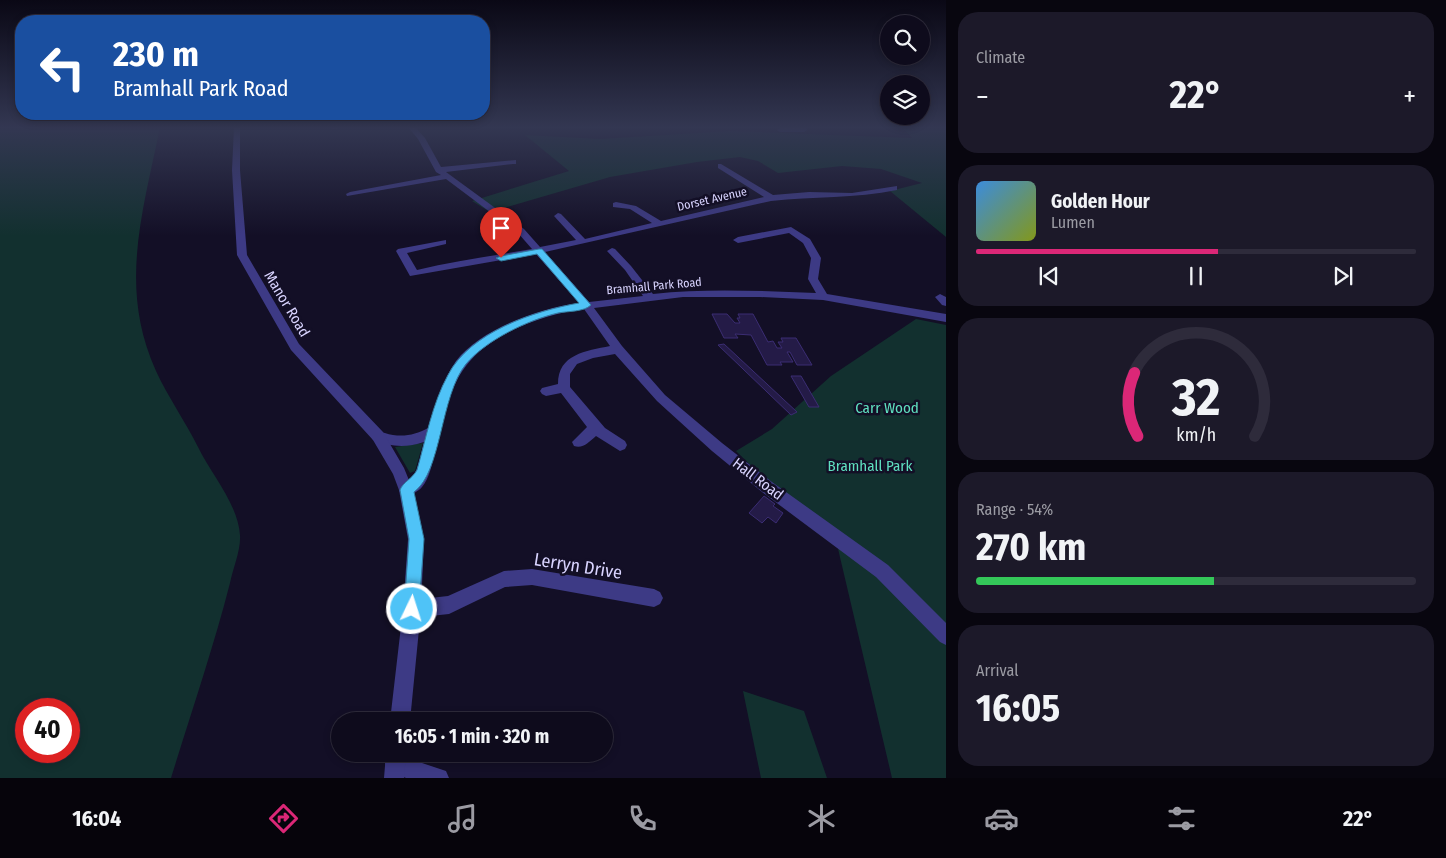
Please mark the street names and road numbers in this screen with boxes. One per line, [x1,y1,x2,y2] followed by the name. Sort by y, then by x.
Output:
[676,184,748,214] street label: Dorset Avenue
[260,268,314,340] street label: Manor Road
[606,275,702,297] street label: Bramhall Park Road
[729,454,787,504] street label: Hall Road
[532,548,624,584] street label: Lerryn Drive

